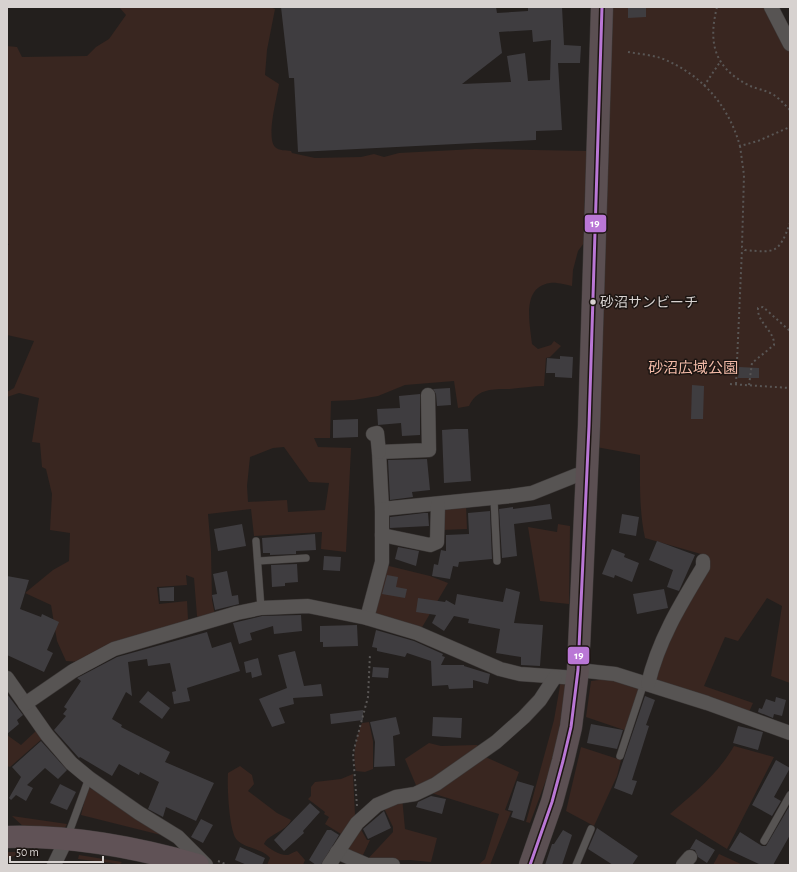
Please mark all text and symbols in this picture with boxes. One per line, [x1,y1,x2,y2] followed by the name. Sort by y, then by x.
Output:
[584,214,607,233] line badge: 19
[590,218,600,229] text: 19
[600,295,698,310] place label: 砂沼サンビーチ
[588,297,598,307] marker: 砂沼サンビーチ
[648,360,738,376] park label: 砂沼広域公園
[567,646,590,665] line badge: 19
[574,650,584,661] text: 19
[10,838,103,864] scale bar
[16,846,39,858] text: 50 m

